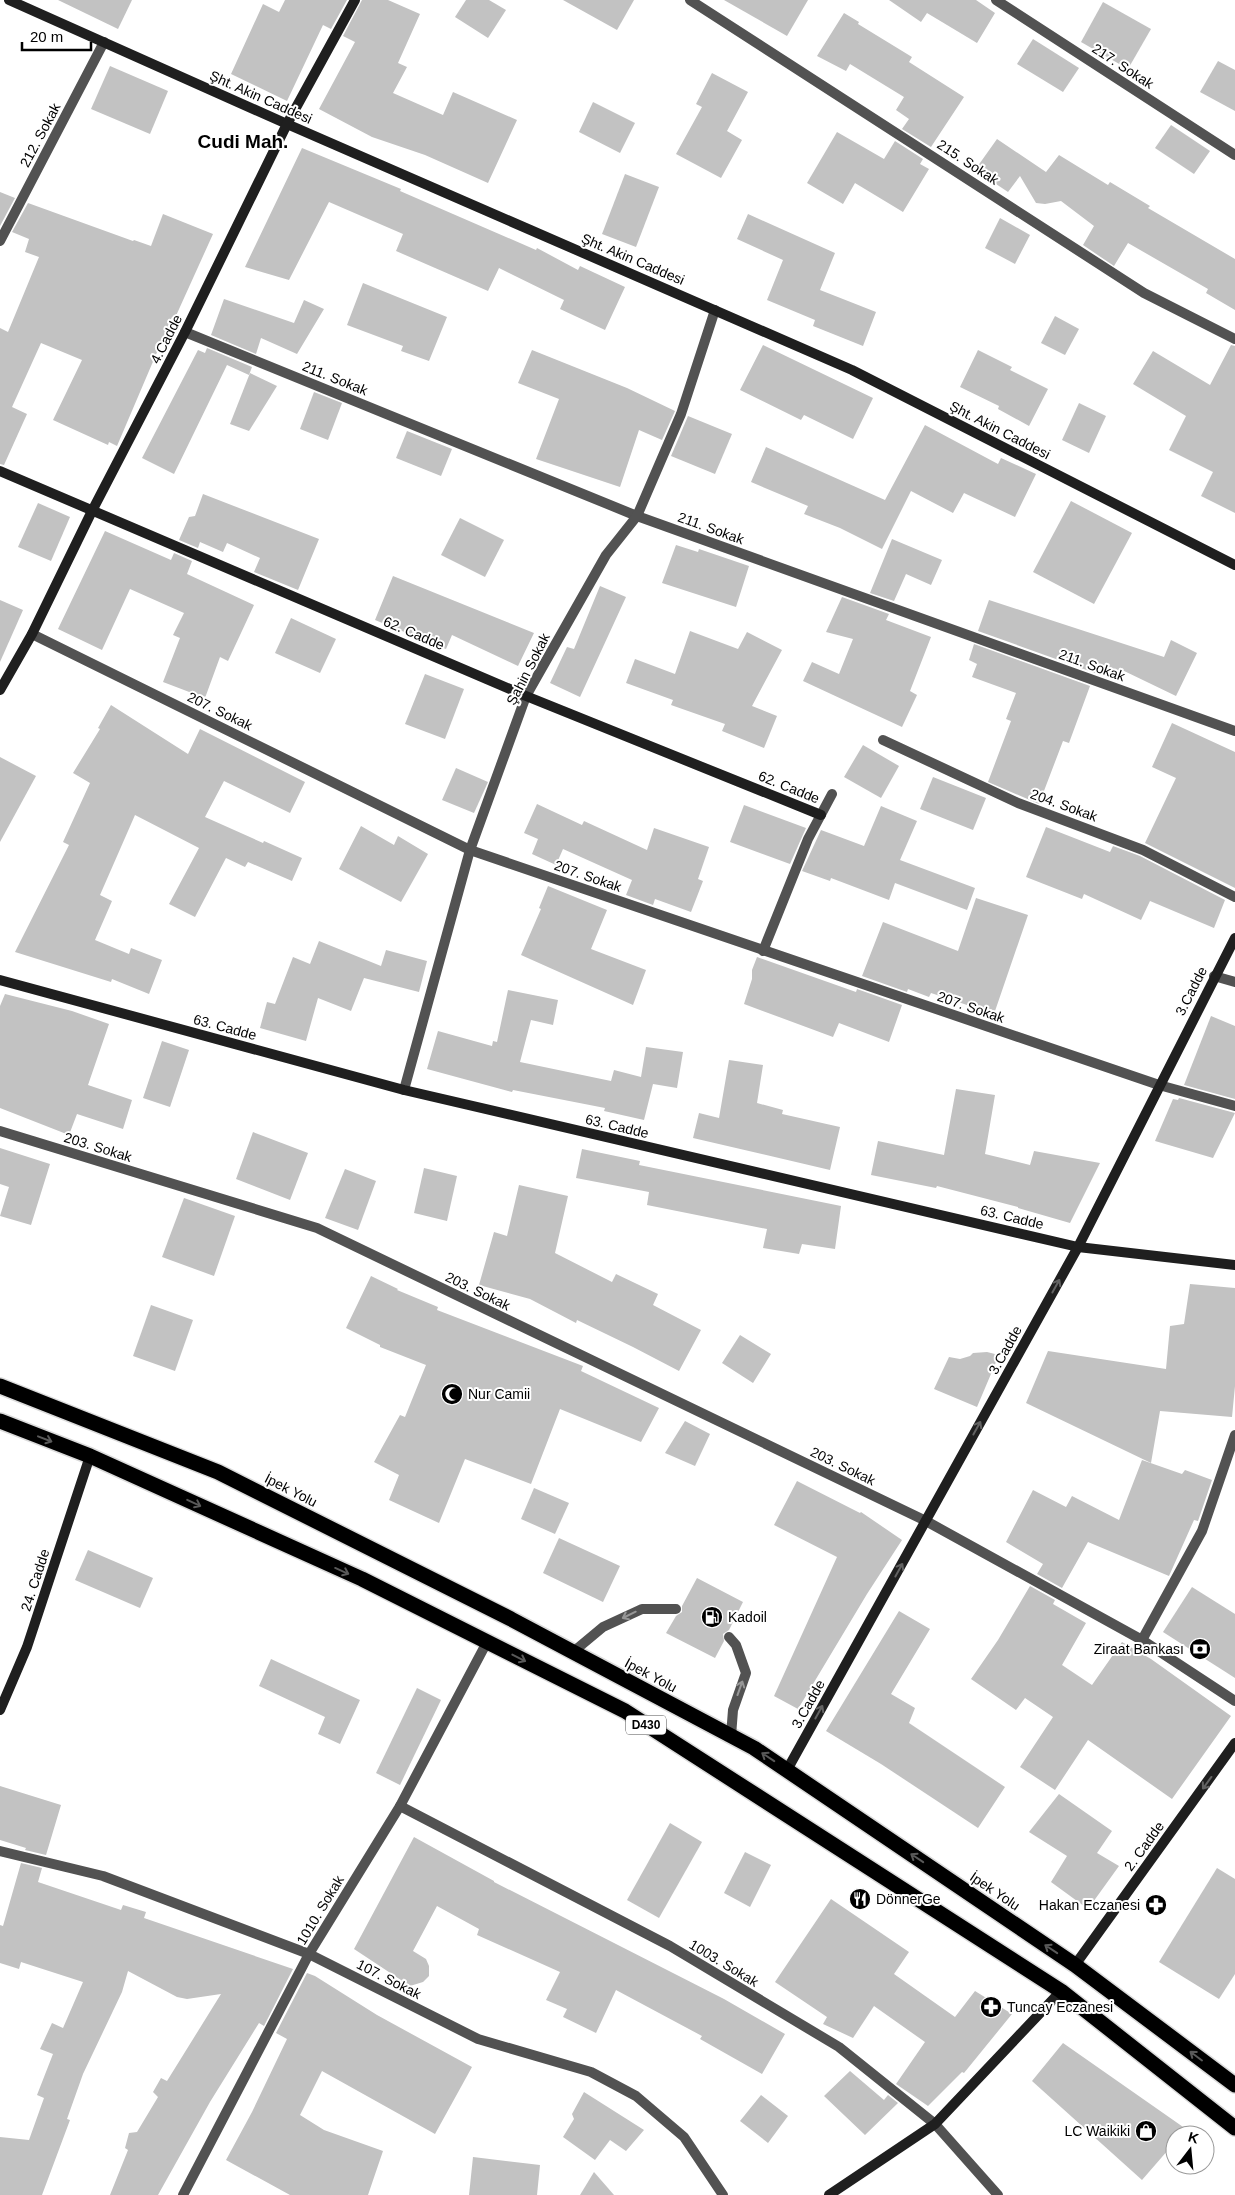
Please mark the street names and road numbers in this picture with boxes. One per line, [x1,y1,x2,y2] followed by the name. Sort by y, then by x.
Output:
[1089,40,1158,92] street label: 217. Sokak
[207,67,315,127] street label: Şht. Akin Caddesi
[16,99,64,170] street label: 212. Sokak
[934,136,1003,188] street label: 215. Sokak
[579,230,687,288] street label: Şht. Akin Caddesi
[147,312,185,366] street label: 4.Cadde
[300,358,371,399] street label: 211. Sokak
[947,398,1053,462] street label: Şht. Akin Caddesi
[676,509,747,548] street label: 211. Sokak
[381,613,447,653] street label: 62. Cadde
[503,629,553,708] street label: Şahin Sokak
[1057,646,1128,685] street label: 211. Sokak
[185,688,256,734] street label: 207. Sokak
[756,767,822,807] street label: 62. Cadde
[1028,786,1101,825] street label: 204. Sokak
[552,857,625,895] street label: 207. Sokak
[1172,964,1210,1018] street label: 3.Cadde
[935,988,1008,1026] street label: 207. Sokak
[192,1011,258,1043] street label: 63. Cadde
[584,1111,650,1141] street label: 63. Cadde
[62,1129,135,1165] street label: 203. Sokak
[979,1202,1045,1232] street label: 63. Cadde
[443,1268,514,1314] street label: 203. Sokak
[985,1323,1025,1377] street label: 3.Cadde
[808,1443,879,1489] street label: 203. Sokak
[262,1469,320,1510] street label: İpek Yolu
[17,1547,53,1613] street label: 24. Cadde
[622,1654,680,1695] street label: İpek Yolu
[788,1677,828,1731] street label: 3.Cadde
[626,1716,666,1734] road number: D430
[1121,1818,1167,1874] street label: 2. Cadde
[967,1868,1024,1914] street label: İpek Yolu
[293,1872,347,1947] street label: 1010. Sokak
[687,1936,762,1990] street label: 1003. Sokak
[354,1956,425,2002] street label: 107. Sokak

